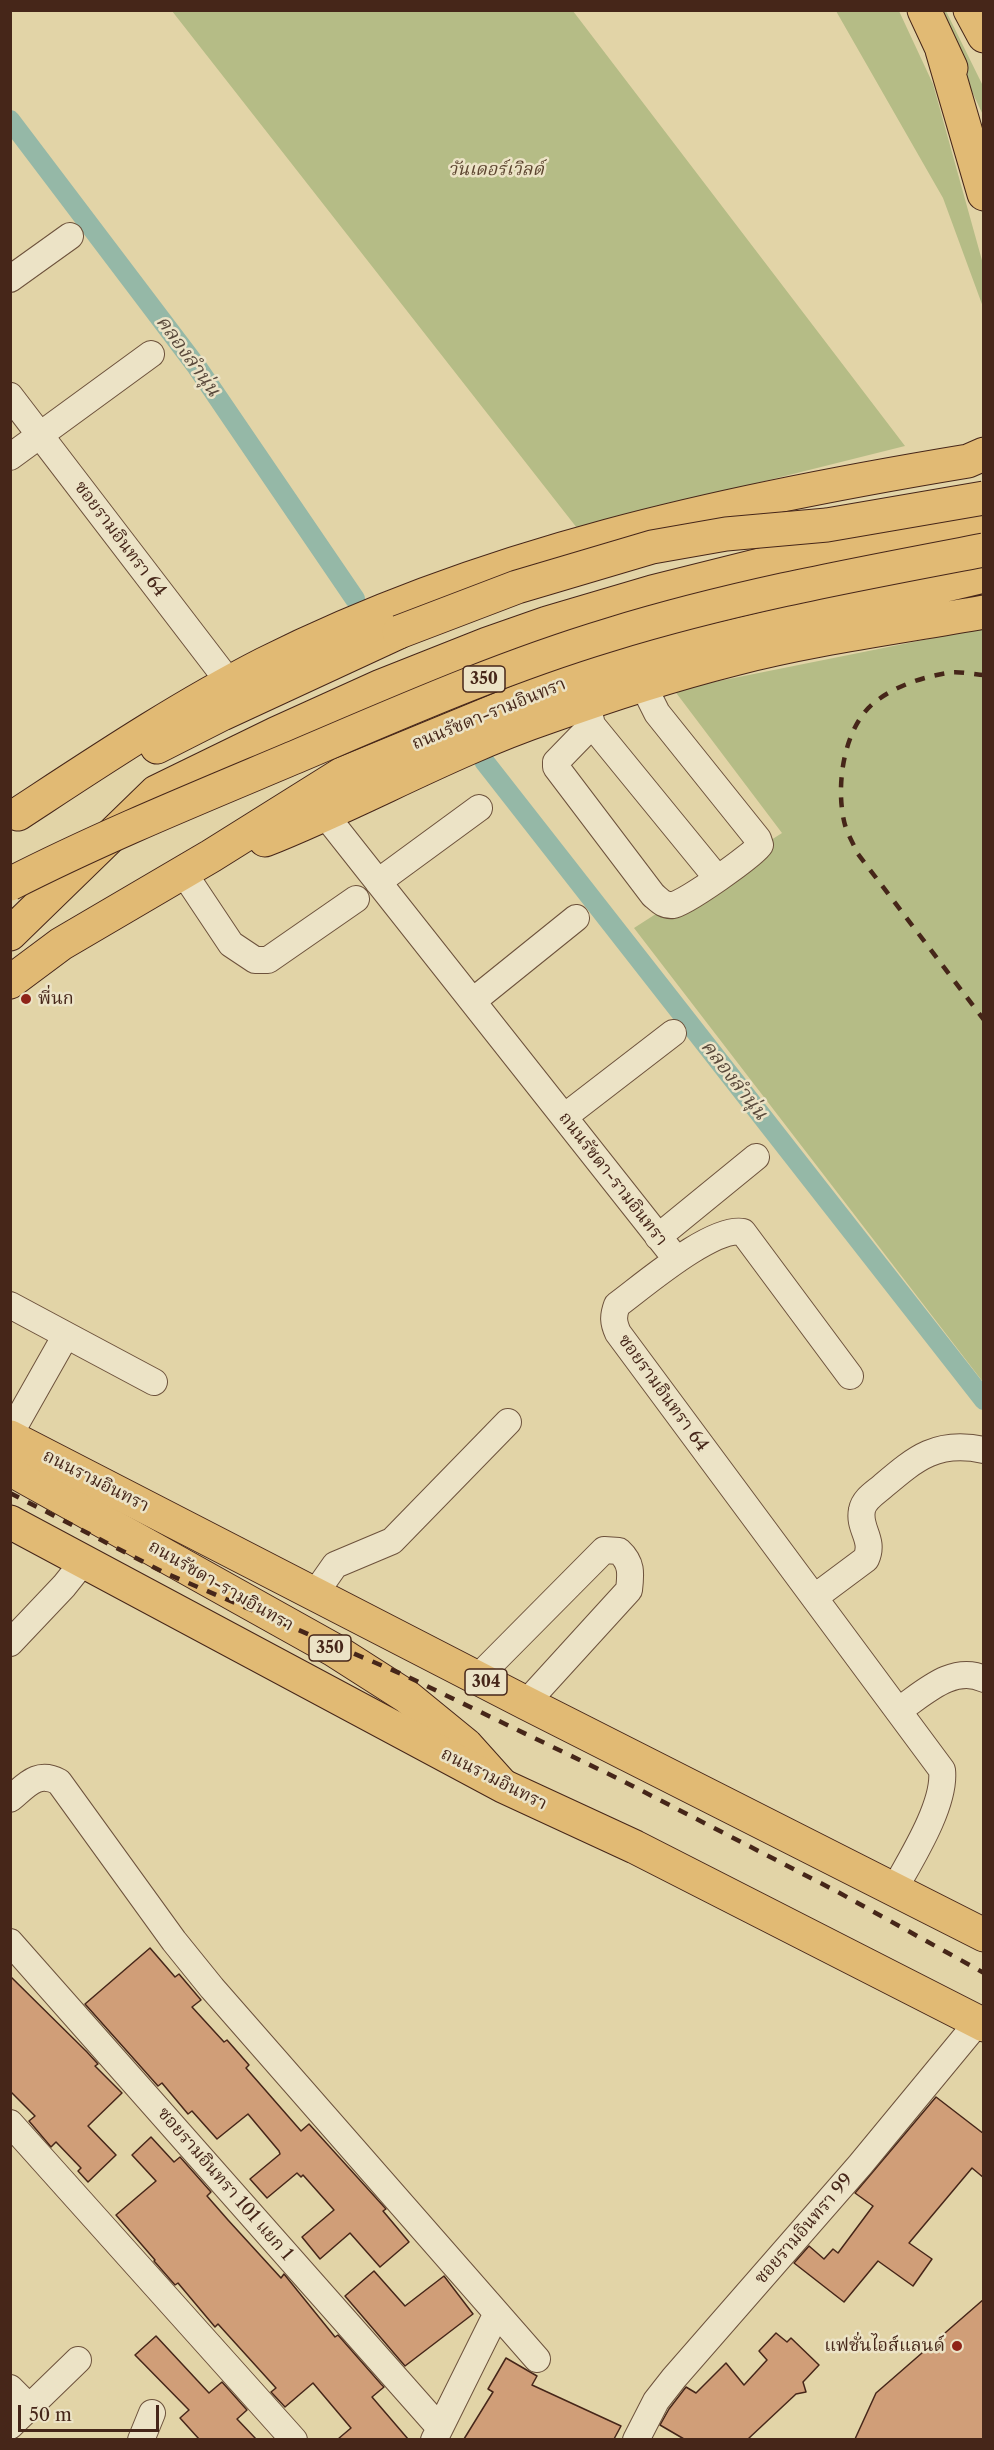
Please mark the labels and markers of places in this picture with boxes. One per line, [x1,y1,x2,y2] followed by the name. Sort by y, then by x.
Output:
[38,988,74,1010] place label: พี่นก
[19,992,33,1006] marker: พี่นก
[824,2335,945,2357] place label: แฟชั่นไอส์แลนด์
[950,2339,964,2353] marker: แฟชั่นไอส์แลนด์

